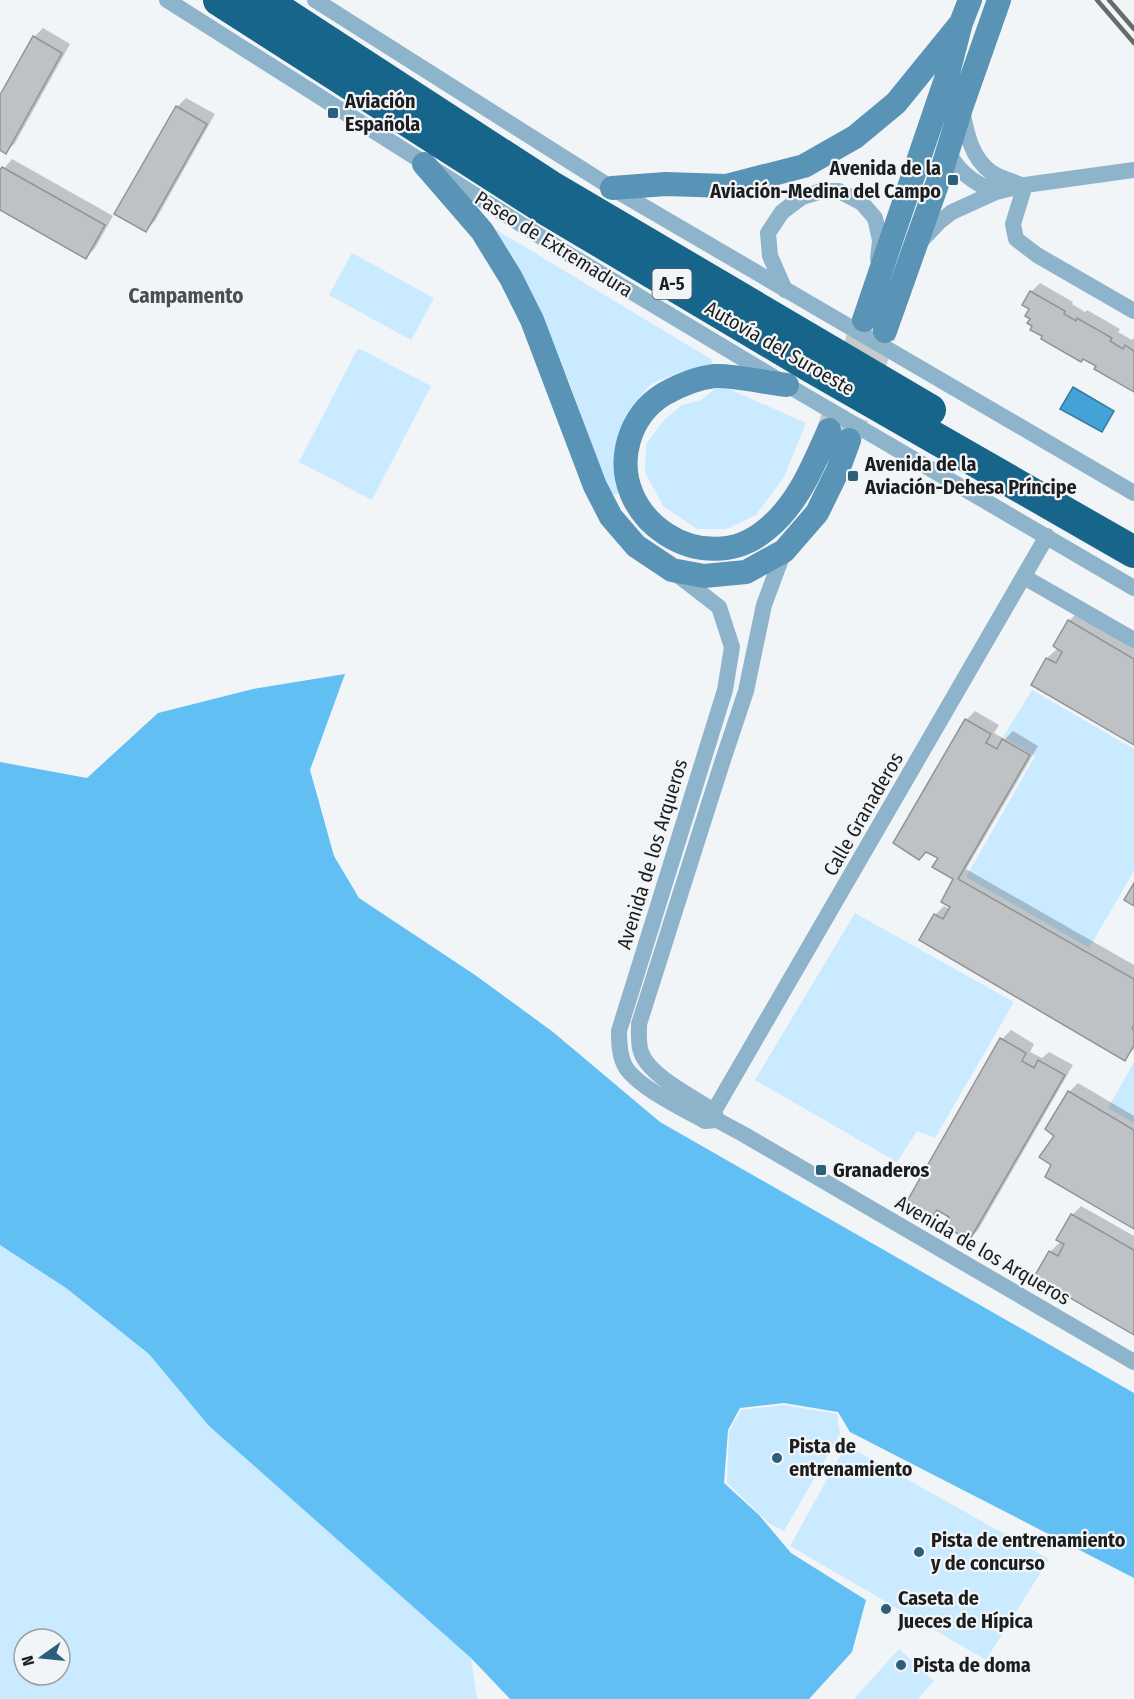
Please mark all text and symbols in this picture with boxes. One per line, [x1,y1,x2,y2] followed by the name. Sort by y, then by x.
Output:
[344,89,420,136] place label: Aviación Española
[326,106,340,120] marker: Aviación Española
[709,156,941,203] place label: Avenida de la Aviación-Medina del Campo
[946,173,960,187] marker: Avenida de la Aviación-Medina del Campo
[471,186,637,302] street label: Paseo de Extremadura
[652,269,692,299] road number: A-5
[129,283,243,309] district label: Campamento
[701,295,859,401] street label: Autovía del Suroeste
[864,452,1077,499] place label: Avenida de la Aviación-Dehesa Príncipe
[846,469,860,483] marker: Avenida de la Aviación-Dehesa Príncipe
[818,748,908,880] street label: Calle Granaderos
[612,756,692,952] street label: Avenida de los Arqueros
[833,1158,929,1182] place label: Granaderos
[814,1163,828,1177] marker: Granaderos
[891,1190,1075,1310] street label: Avenida de los Arqueros
[789,1434,913,1481] place label: Pista de entrenamiento
[770,1451,784,1465] marker: Pista de entrenamiento
[930,1528,1126,1575] place label: Pista de entrenamiento y de concurso
[912,1545,926,1559] marker: Pista de entrenamiento y de concurso
[897,1586,1033,1633] place label: Caseta de Jueces de Hípica
[879,1602,893,1616] marker: Caseta de Jueces de Hípica
[12,1627,72,1687] north arrow
[913,1653,1031,1677] place label: Pista de doma
[18,1654,38,1668] text: N
[894,1658,908,1672] marker: Pista de doma

